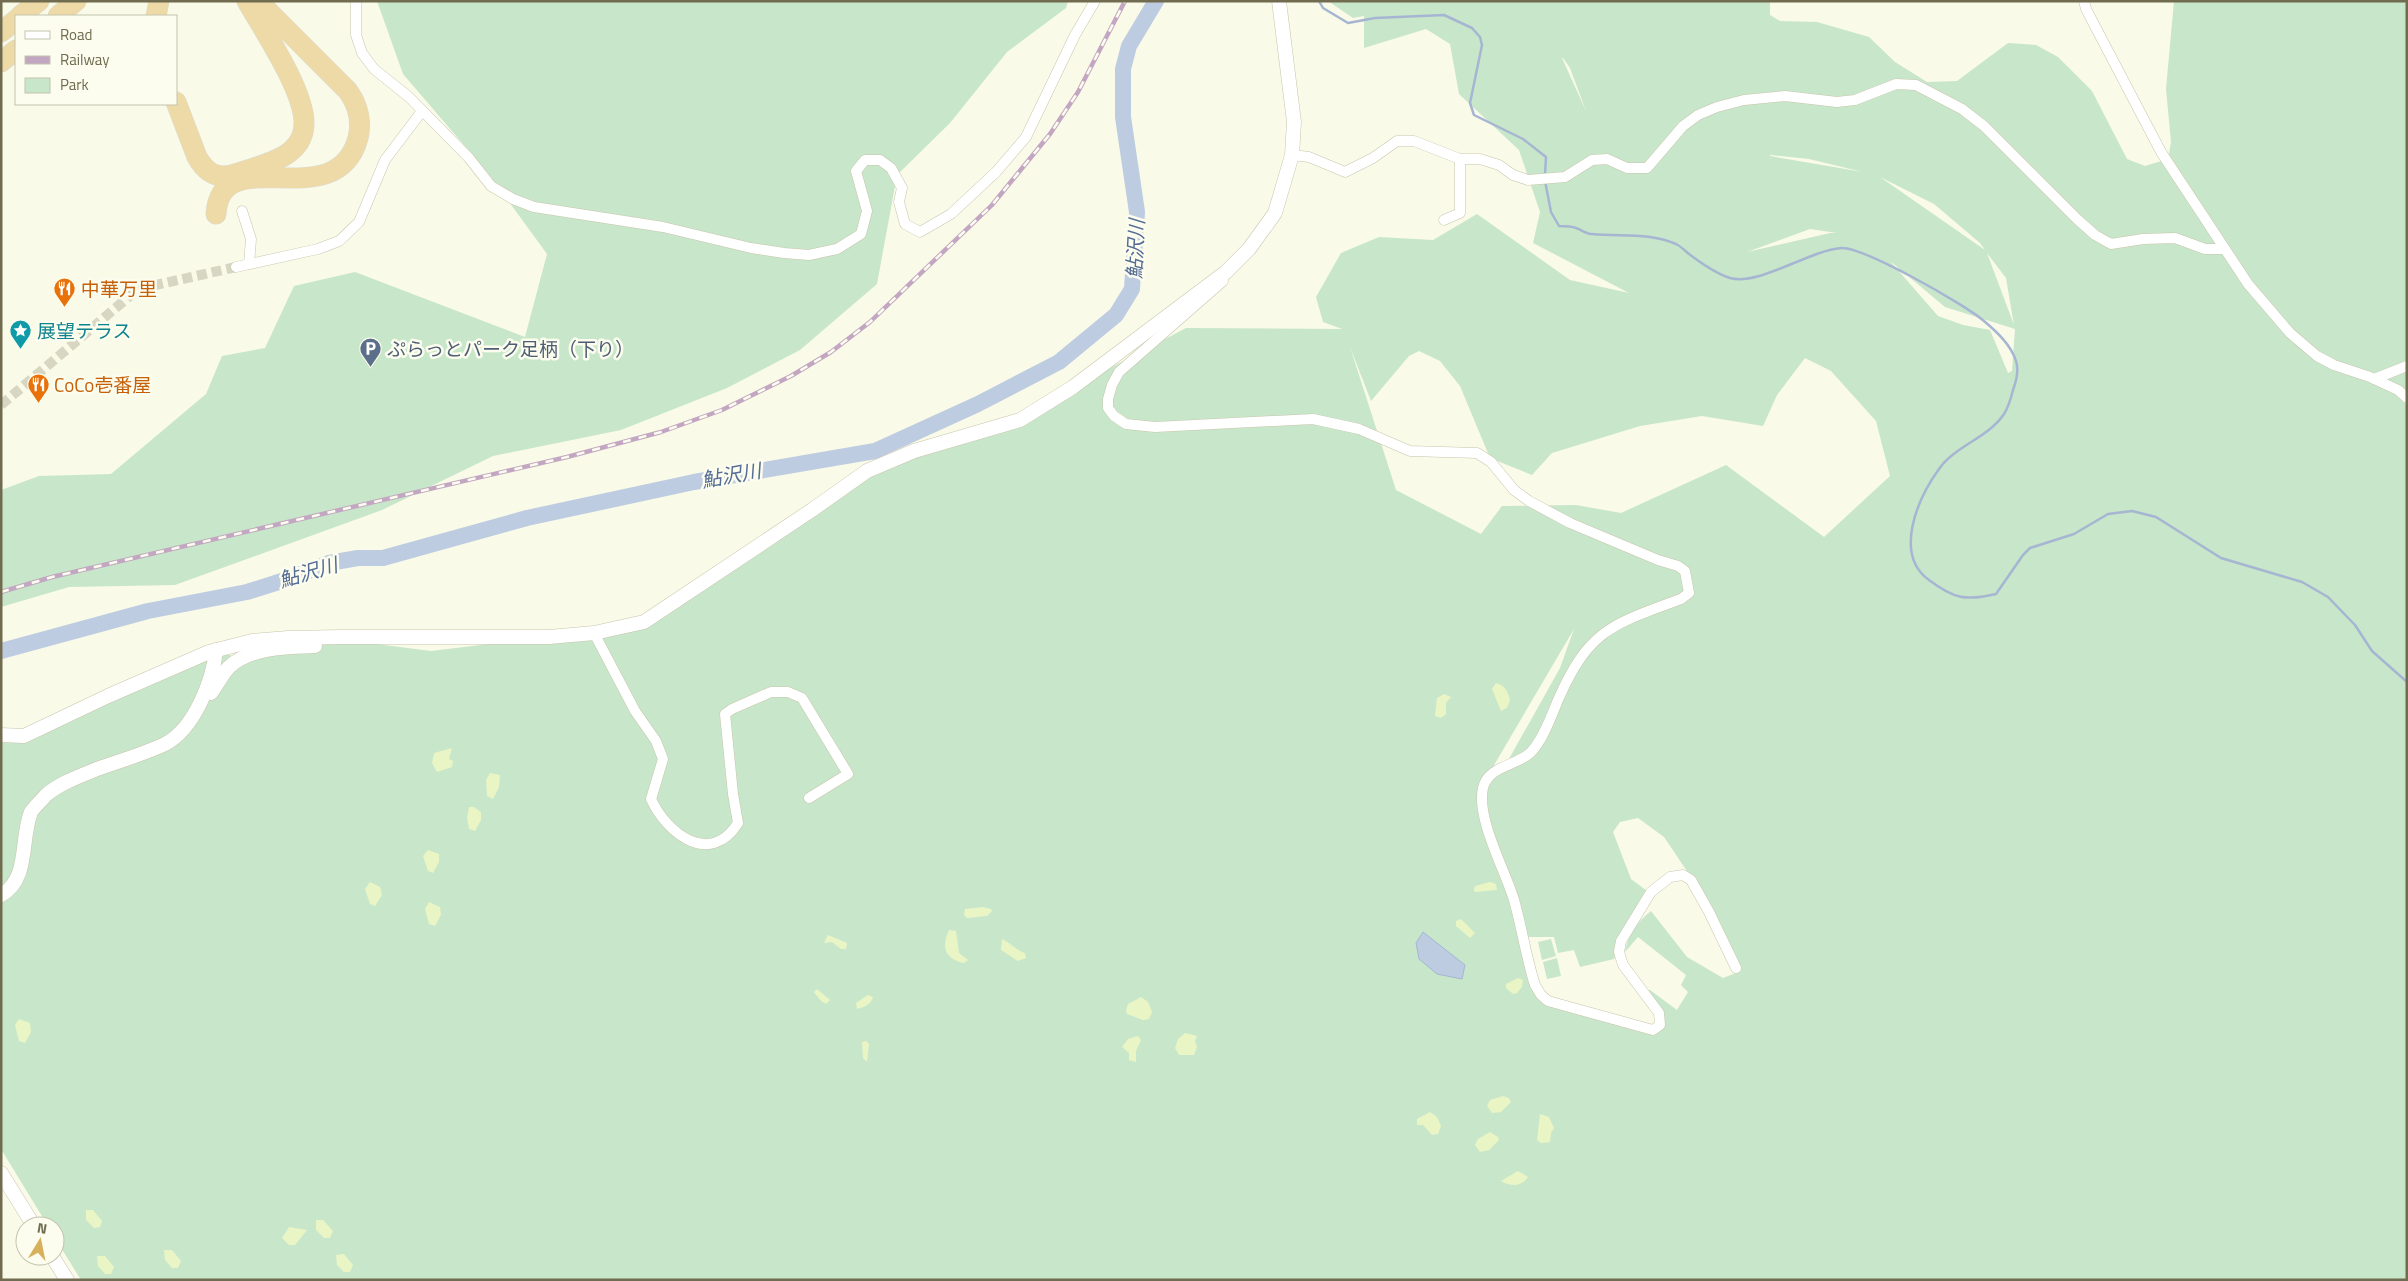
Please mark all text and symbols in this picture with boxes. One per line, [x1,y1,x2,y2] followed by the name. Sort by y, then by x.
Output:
[15,15,178,105] legend
[60,23,92,46] text: Road
[60,48,110,71] text: Railway
[60,73,89,96] text: Park
[1118,216,1152,280] water label: 鮎沢川
[81,274,157,303] place label: 中華万里
[53,276,77,307] restaurant icon: 中華万里
[37,316,132,345] place label: 展望テラス
[9,318,33,349] place icon: 展望テラス
[387,334,634,363] place label: ぷらっとパーク足柄（下り）
[359,336,383,367] parking icon: ぷらっとパーク足柄（下り）
[54,370,151,399] place label: CoCo壱番屋
[26,372,50,403] restaurant icon: CoCo壱番屋
[699,454,765,495] water label: 鮎沢川
[275,548,343,595] water label: 鮎沢川
[15,1216,65,1266] north arrow
[36,1217,49,1239] text: N

